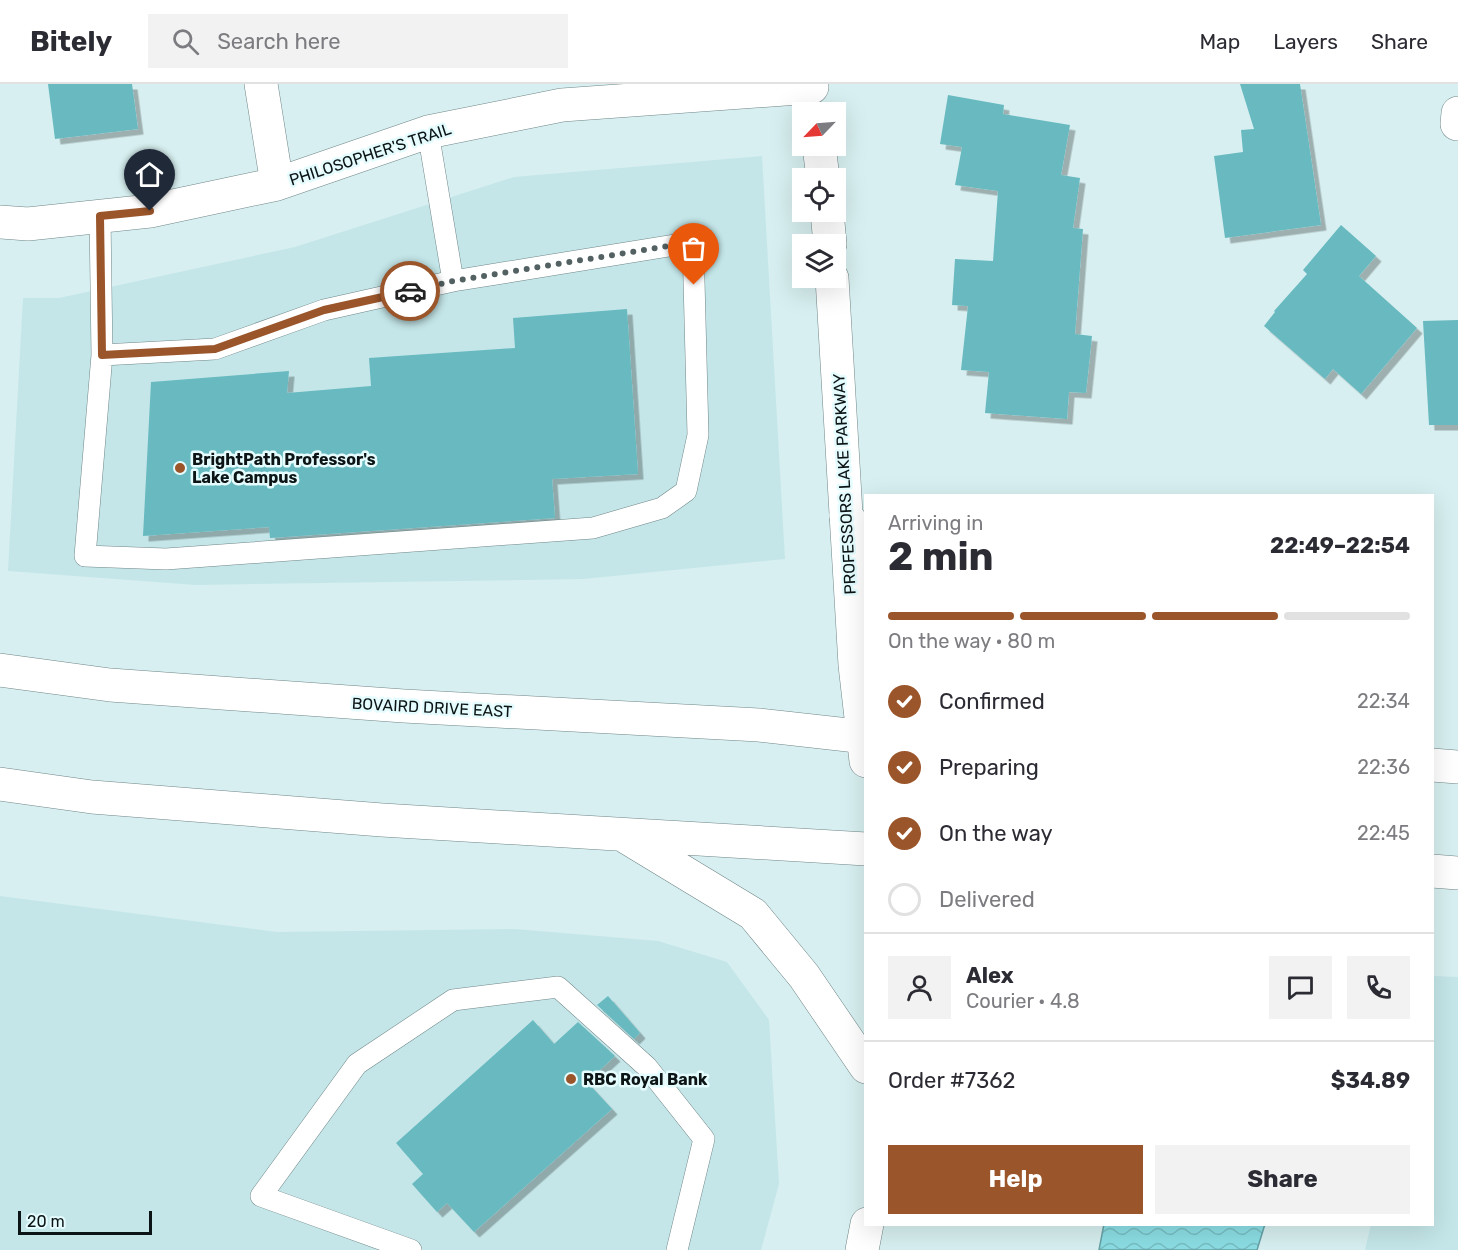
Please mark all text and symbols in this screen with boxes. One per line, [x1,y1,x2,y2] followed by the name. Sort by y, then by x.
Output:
[148,14,568,68] search box
[30,25,112,58] text: Bitely
[169,25,202,58] icon: search
[217,28,341,55] text: Search here
[1199,29,1240,54] text: Map
[1273,29,1338,54] text: Layers
[1371,29,1428,54] text: Share
[792,102,846,156] north arrow
[792,102,846,288] map controls
[287,119,454,190] street label: PHILOSOPHER'S TRAIL
[124,149,175,211] pin
[133,158,166,191] icon: home
[792,168,846,222] button: locate
[668,223,719,285] pin
[677,232,710,265] icon: bag
[792,234,846,288] button: layers
[380,261,440,321] courier
[394,275,427,308] icon: car
[829,373,860,595] street label: PROFESSORS LAKE PARKWAY
[192,450,376,487] place label: BrightPath Professor's Lake Campus
[173,461,187,475] marker: BrightPath Professor's Lake Campus
[888,511,983,535] text: Arriving in
[1270,532,1410,559] text: 22:49–22:54
[888,534,994,580] text: 2 min
[888,629,1055,653] text: On the way · 80 m
[888,685,921,718] icon: check
[939,688,1045,715] text: Confirmed
[1357,689,1410,713] text: 22:34
[351,694,513,721] street label: BOVAIRD DRIVE EAST
[888,751,921,784] icon: check
[939,754,1039,781] text: Preparing
[1357,755,1410,779] text: 22:36
[888,817,921,850] icon: check
[939,820,1053,847] text: On the way
[1357,821,1410,845] text: 22:45
[939,886,1035,913] text: Delivered
[888,956,951,1019] button: person
[1269,956,1332,1019] button: chat
[1347,956,1410,1019] button: phone
[966,962,1014,989] text: Alex
[966,989,1080,1013] text: Courier · 4.8
[888,1067,1015,1094] text: Order #7362
[1331,1067,1410,1094] text: $34.89
[583,1070,708,1089] place label: RBC Royal Bank
[564,1072,578,1086] marker: RBC Royal Bank
[888,1145,1143,1214] button: Help
[1155,1145,1410,1214] button: Share
[18,1208,152,1236] scale bar
[27,1212,65,1231] text: 20 m

